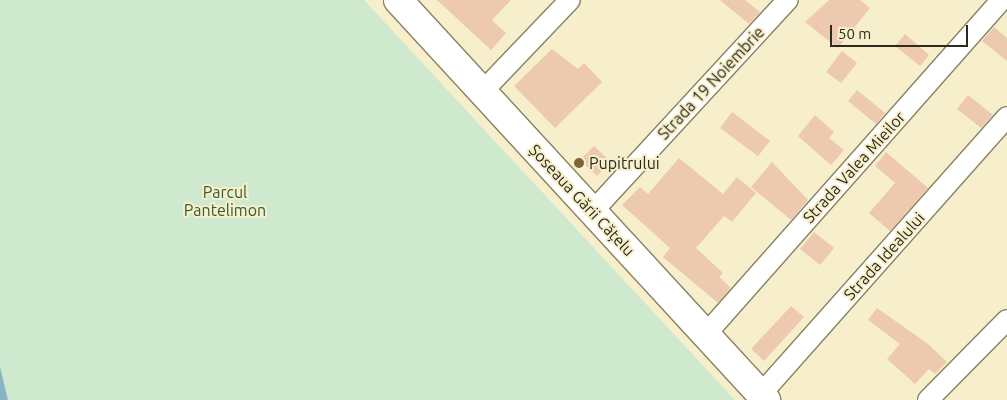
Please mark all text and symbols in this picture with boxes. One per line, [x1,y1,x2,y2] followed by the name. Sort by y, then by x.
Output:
[832,15,970,47] scale bar
[654,23,768,143] street label: Strada 19 Noiembrie
[838,25,871,42] text: 50 m
[799,107,909,227] street label: Strada Valea Mieilor
[525,140,639,260] street label: Șoseaua Gării Cățelu
[589,153,660,173] place label: Pupitrului
[573,157,585,169] marker: Pupitrului
[184,182,266,220] park label: Parcul Pantelimon
[840,208,928,304] street label: Strada Idealului

